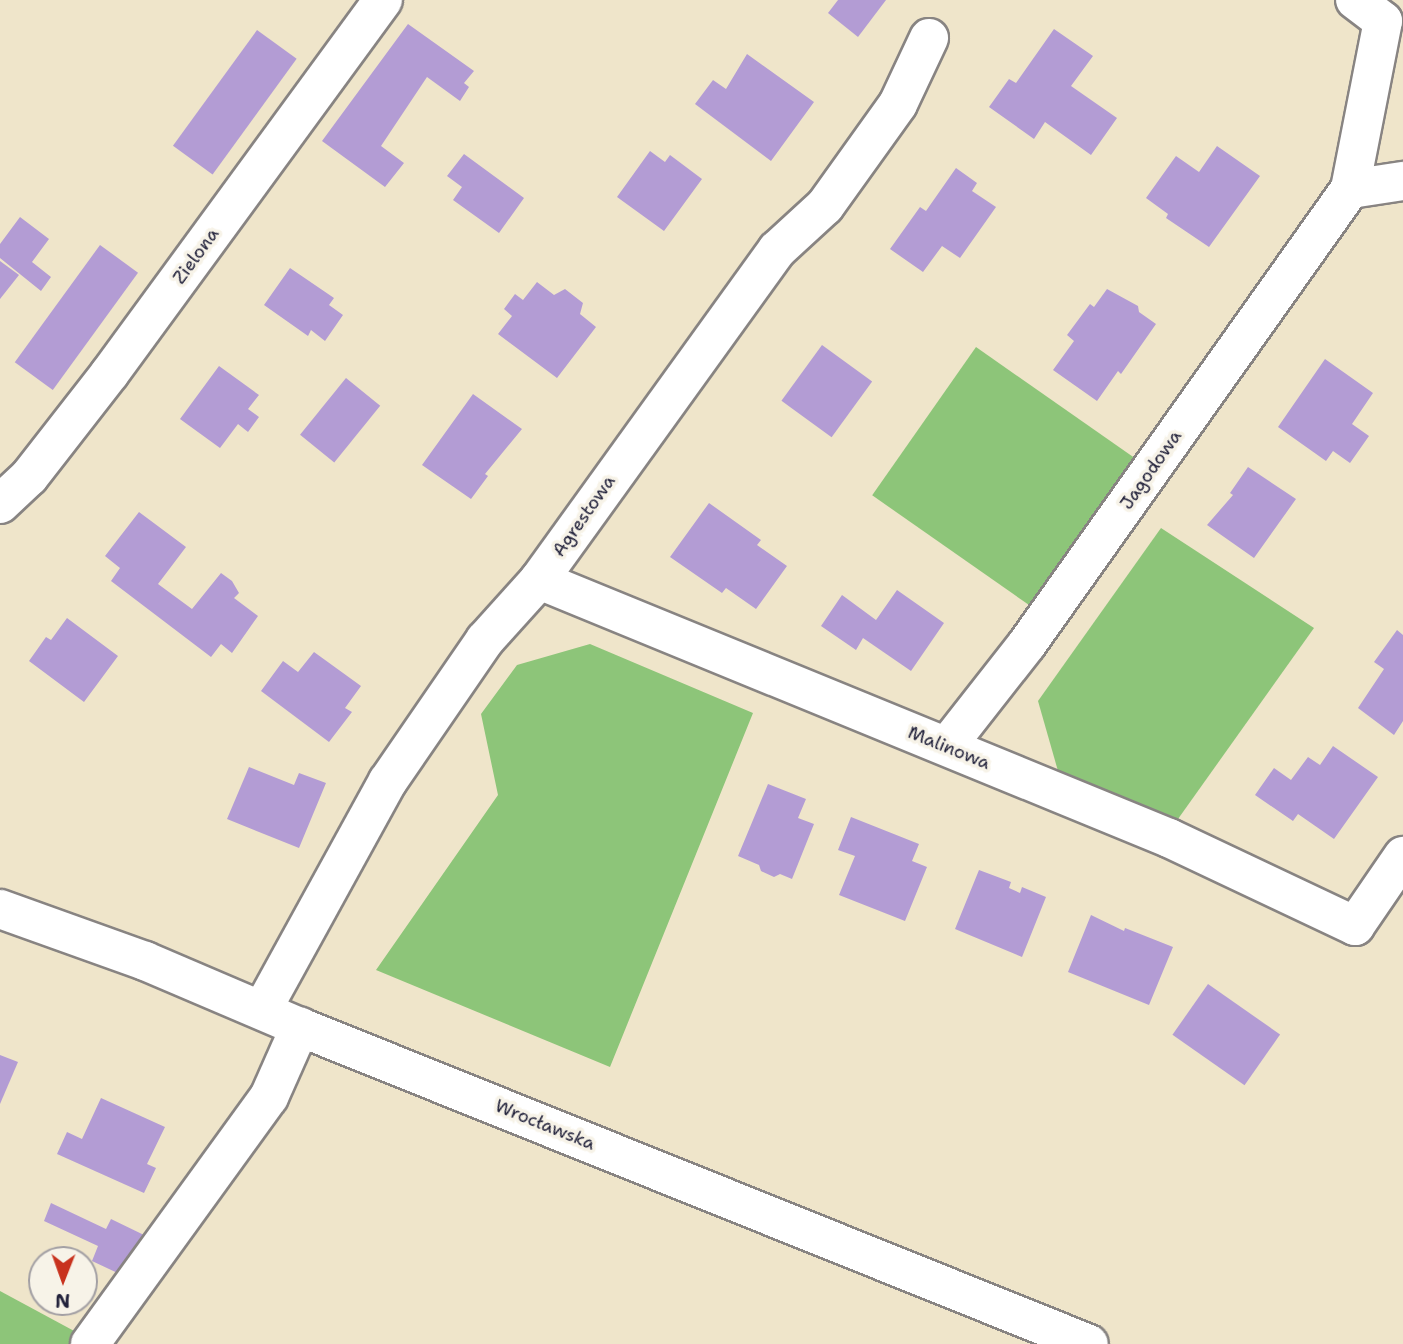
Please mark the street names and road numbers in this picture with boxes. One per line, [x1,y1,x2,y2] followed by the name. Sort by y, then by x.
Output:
[168,224,224,288] street label: Zielona
[1116,426,1186,514] street label: Jagodowa
[548,471,620,561] street label: Agrestowa
[905,722,993,774] street label: Malinowa
[492,1095,598,1155] street label: Wrocławska

